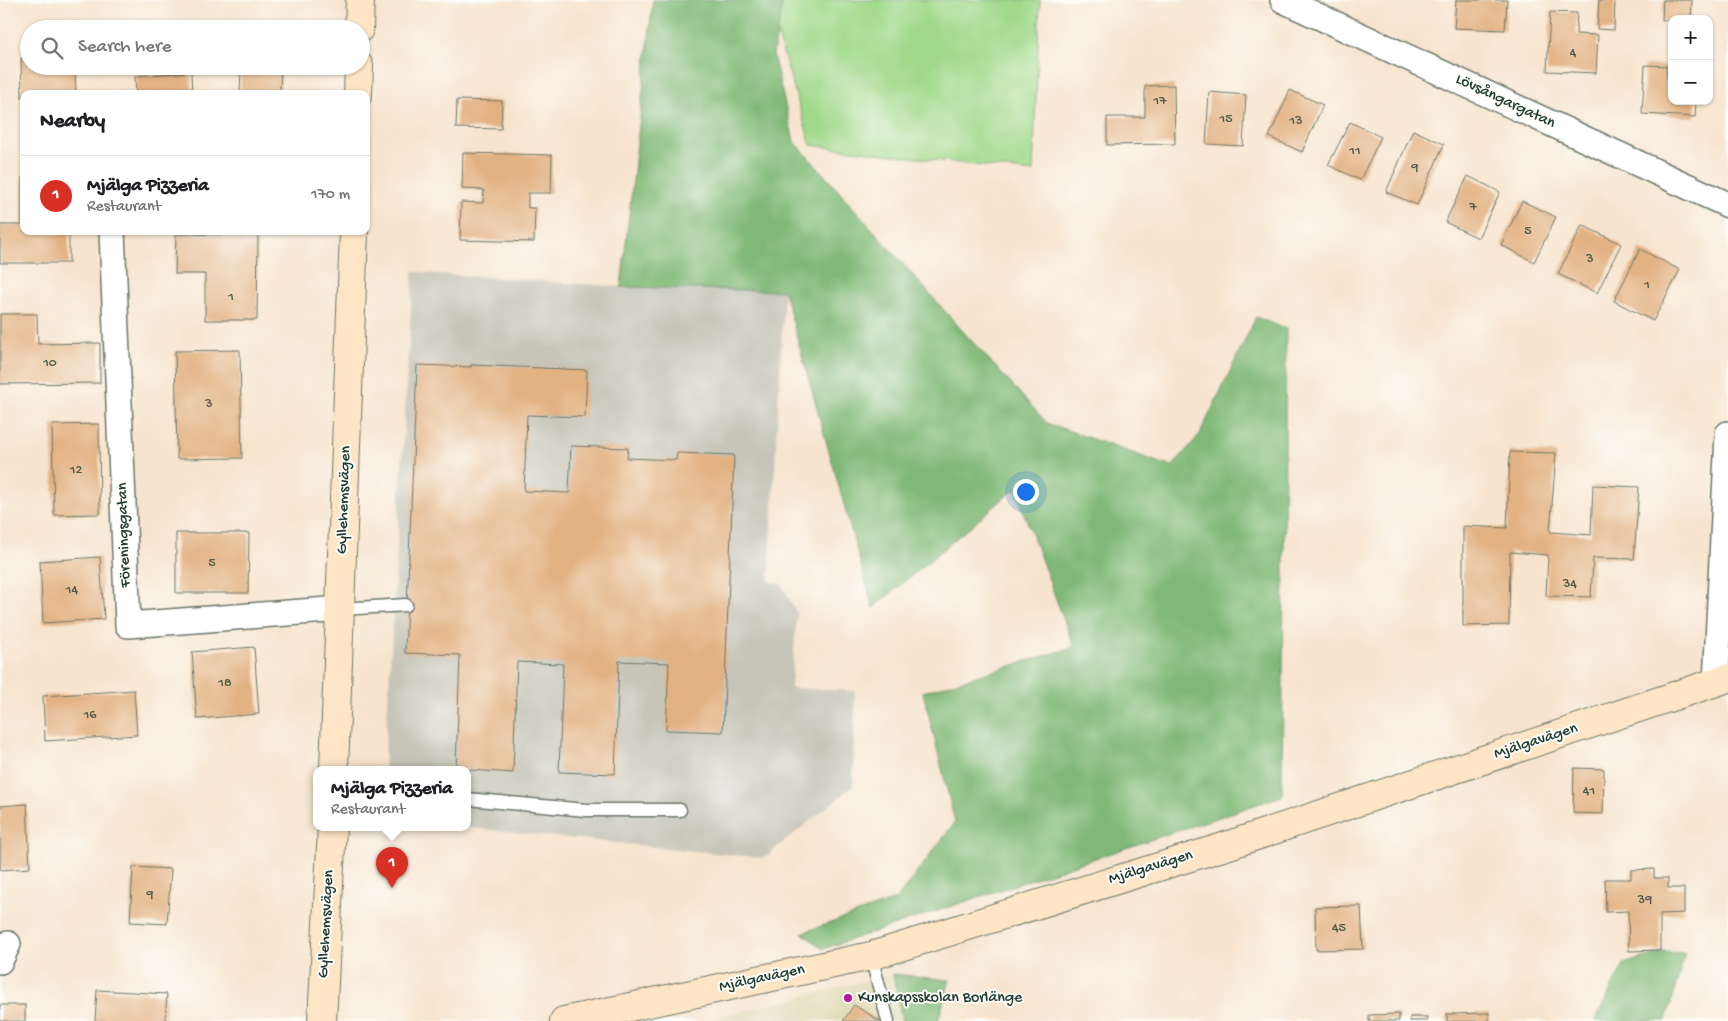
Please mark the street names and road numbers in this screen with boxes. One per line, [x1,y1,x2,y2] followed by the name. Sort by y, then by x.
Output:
[1452,71,1558,134] street label: Lövsångargatan
[334,445,356,554] street label: Gyllehemsvägen
[114,482,136,589] street label: Föreningsgatan
[1492,719,1581,764] street label: Mjälgavägen
[1107,846,1196,890] street label: Mjälgavägen
[315,869,339,979] street label: Gyllehemsvägen
[717,961,807,997] street label: Mjälgavägen

